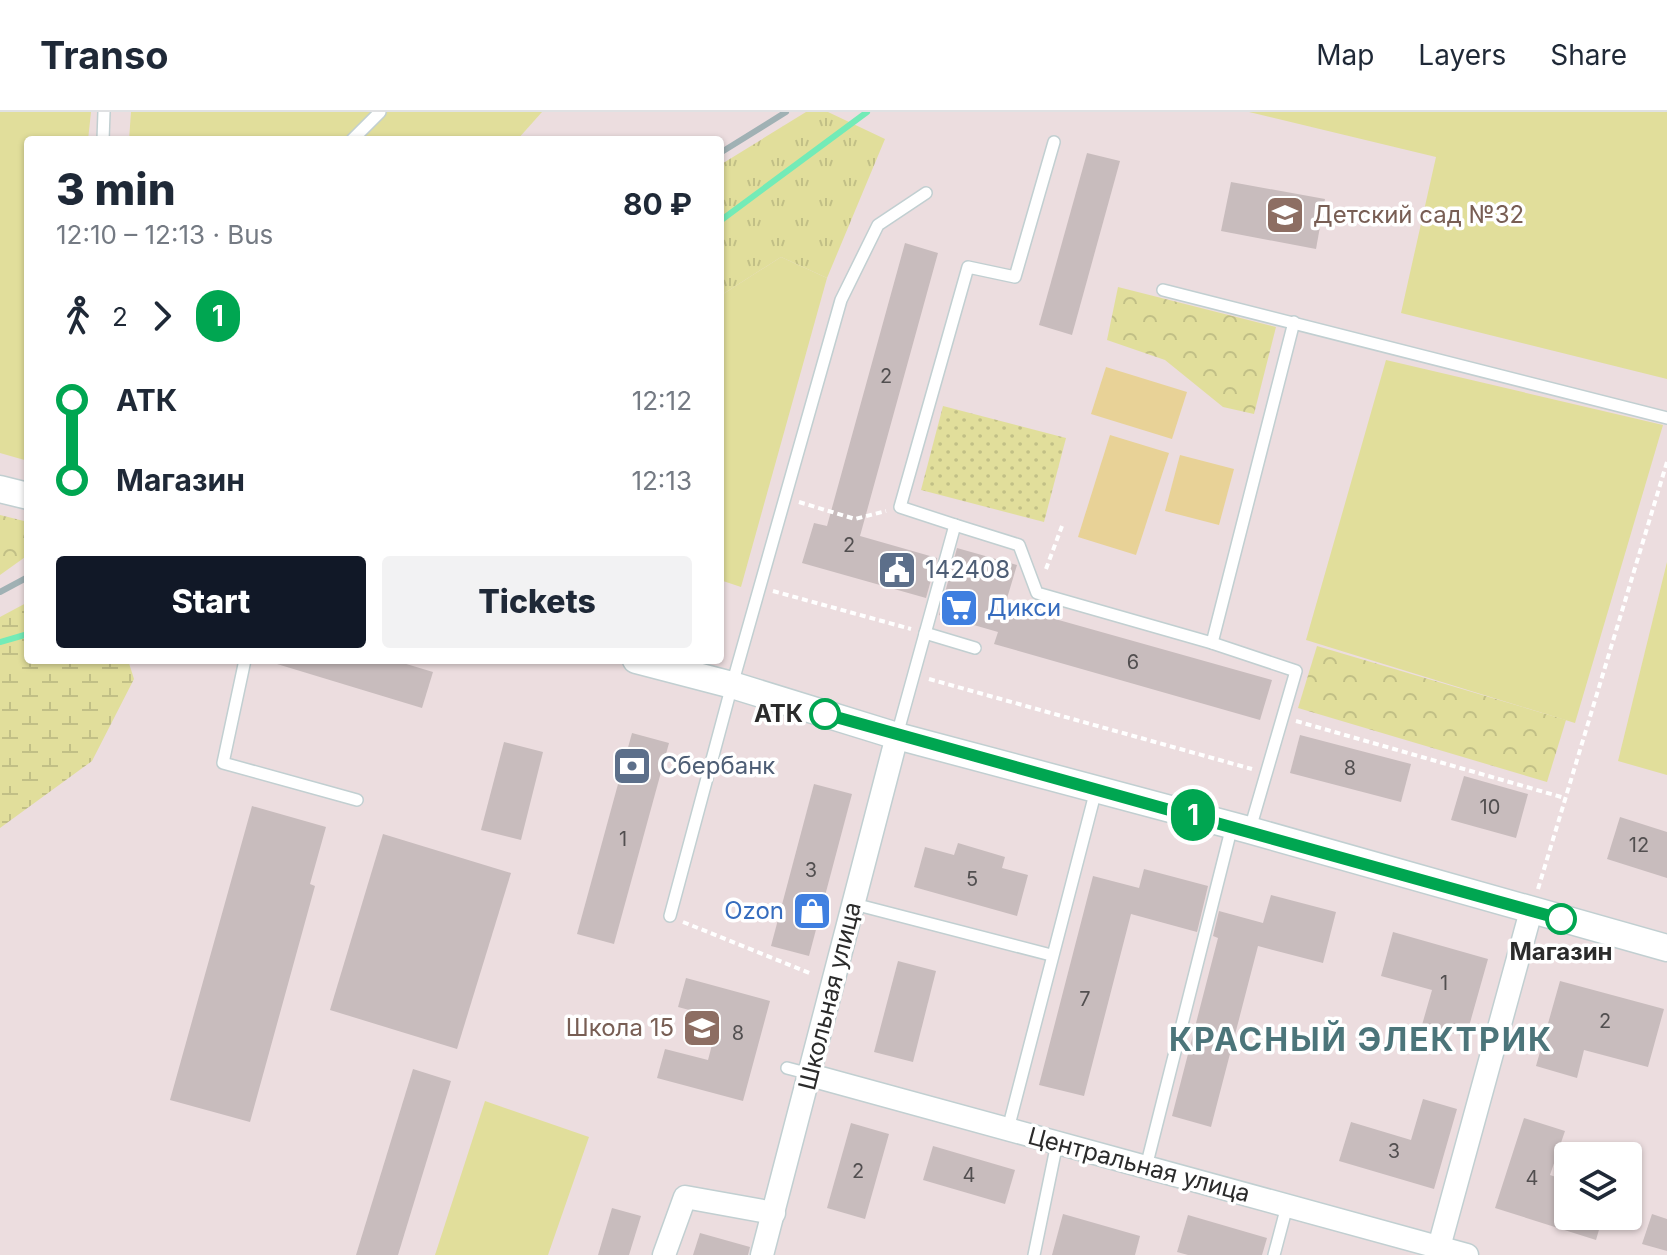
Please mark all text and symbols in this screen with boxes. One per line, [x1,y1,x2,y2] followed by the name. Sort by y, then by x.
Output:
[40,32,168,78] text: Transo
[1316,38,1374,72] text: Map
[1418,38,1506,72] text: Layers
[1550,38,1627,72] text: Share
[56,162,176,216] text: 3 min
[623,186,692,222] text: 80 ₽
[1264,194,1306,236] school or university icon: Детский сад №32
[1313,200,1524,229] place label: Детский сад №32
[56,219,273,250] text: 12:10 – 12:13 · Bus
[56,294,100,338] icon: walk
[140,294,184,338] icon: forward
[212,299,224,333] text: 1
[112,301,128,332] text: 2
[880,364,892,388] house number: 2
[116,382,177,418] text: АТК
[632,385,692,416] text: 12:12
[116,462,245,498] text: Магазин
[631,465,692,496] text: 12:13
[843,533,855,557] house number: 2
[876,549,918,591] public building icon: 142408
[925,555,1010,584] place label: 142408
[56,556,366,648] button: Start
[382,556,692,648] button: Tickets
[938,587,980,629] supermarket icon: Дикси
[987,593,1061,622] place label: Дикси
[1127,650,1139,674] house number: 6
[754,699,803,728] place label: АТК
[810,699,840,729] marker: АТК
[611,745,653,787] bank icon: Сбербанк
[660,751,775,780] place label: Сбербанк
[1344,756,1356,780] house number: 8
[1167,789,1219,841] line badge: 1
[1480,795,1500,819] house number: 10
[1187,798,1199,832] text: 1
[619,827,627,851] house number: 1
[1629,833,1649,857] house number: 12
[805,858,817,882] house number: 3
[966,867,978,891] house number: 5
[791,890,833,932] shop icon: Ozon
[724,896,784,925] place label: Ozon
[792,899,867,1093] street label: Школьная улица
[1546,904,1576,934] marker: Магазин
[1509,937,1613,966] place label: Магазин
[1440,971,1448,995] house number: 1
[1079,987,1091,1011] house number: 7
[681,1007,723,1049] school or university icon: Школа 15
[1599,1009,1611,1033] house number: 2
[566,1013,674,1042] place label: Школа 15
[1169,1020,1553,1059] district label: КРАСНЫЙ ЭЛЕКТРИК
[732,1021,744,1045] house number: 8
[1025,1121,1253,1208] street label: Центральная улица
[1388,1139,1400,1163] house number: 3
[1554,1142,1642,1230] map controls
[1554,1142,1642,1230] button: layers
[852,1159,864,1183] house number: 2
[963,1163,975,1187] house number: 4
[1526,1166,1538,1190] house number: 4

